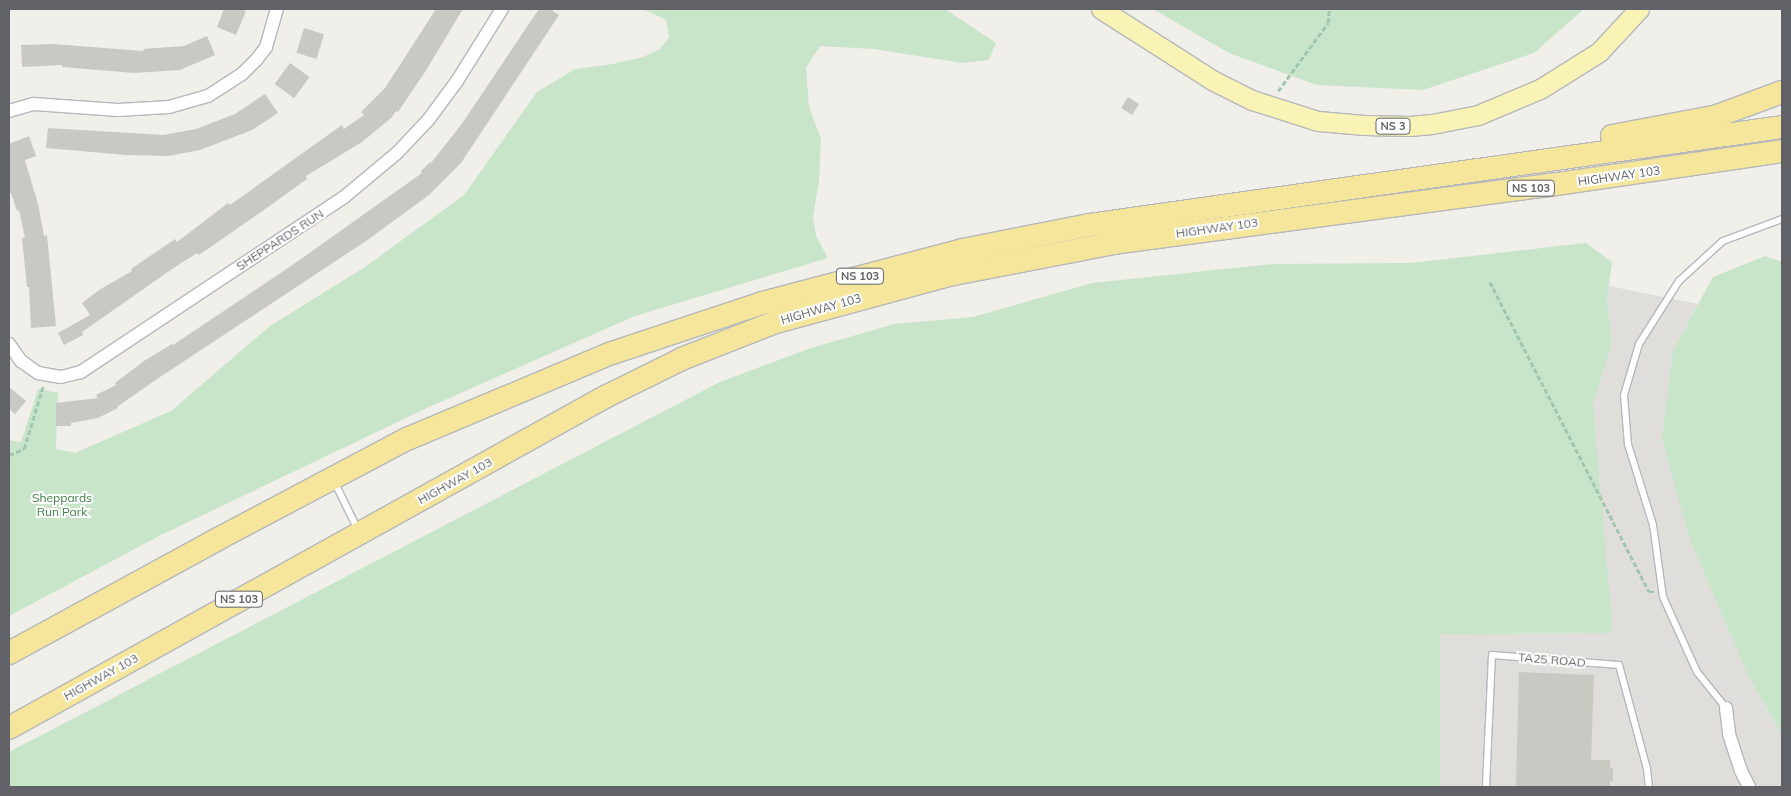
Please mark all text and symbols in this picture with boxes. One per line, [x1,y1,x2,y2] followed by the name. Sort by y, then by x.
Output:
[1374,118,1412,134] road number: NS 3
[1577,163,1661,189] street label: HIGHWAY 103
[1506,180,1556,197] road number: NS 103
[234,206,326,274] street label: SHEPPARDS RUN
[1175,215,1259,241] street label: HIGHWAY 103
[835,268,885,284] road number: NS 103
[779,291,863,327] street label: HIGHWAY 103
[415,455,495,507] street label: HIGHWAY 103
[32,491,92,519] park label: Sheppards Run Park
[214,590,264,608] road number: NS 103
[1518,650,1586,670] street label: TA25 ROAD
[61,651,141,703] street label: HIGHWAY 103

